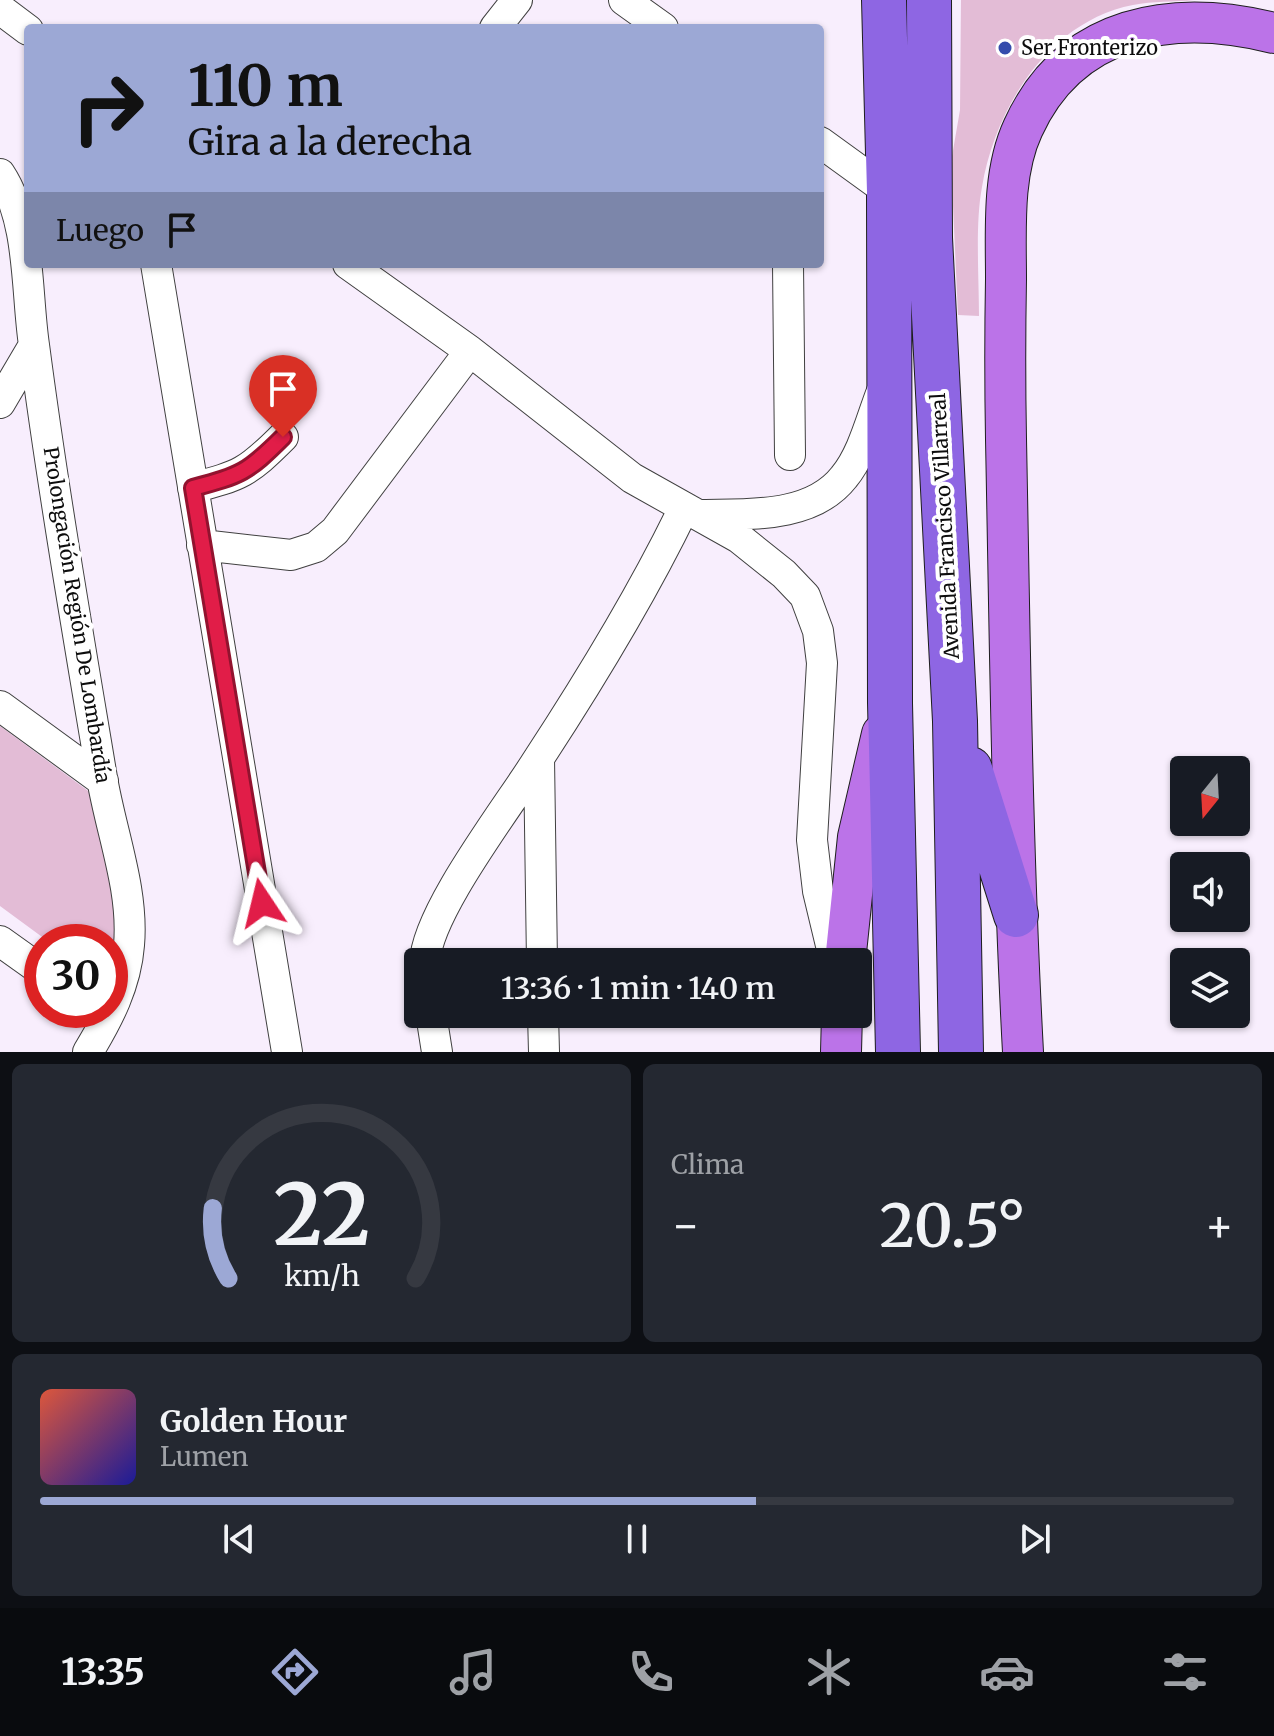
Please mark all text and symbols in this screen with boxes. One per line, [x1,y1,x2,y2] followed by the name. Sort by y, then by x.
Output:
[1021,35,1158,60] place label: Ser Fronterizo
[996,39,1014,57] marker: Ser Fronterizo
[188,51,343,121] text: 110 m
[56,56,160,160] icon: right
[188,120,472,165] text: Gira a la derecha
[160,208,204,252] icon: arrive
[56,211,144,249] text: Luego
[249,355,317,437] pin
[261,367,305,411] icon: arrive
[925,392,964,661] street label: Avenida Francisco Villarreal
[39,445,117,785] street label: Prolongación Región De Lombardía
[1170,756,1250,836] north arrow
[1170,756,1250,1028] map controls
[1170,852,1250,932] button: sound
[220,861,304,945] position arrow
[24,924,128,1028] speed limit sign: 30
[1170,948,1250,1028] button: layers
[501,969,775,1007] text: 13:36 · 1 min · 140 m
[671,1148,744,1181] text: Clima
[273,1163,370,1268] text: 22
[879,1188,1026,1263] text: 20.5°
[671,1198,700,1253] text: −
[1205,1198,1234,1253] text: +
[284,1258,359,1294] text: km/h
[160,1402,347,1440] text: Golden Hour
[160,1440,249,1473] text: Lumen
[217,1517,261,1561] icon: previous
[615,1517,659,1561] icon: pause
[1013,1517,1057,1561] icon: next
[267,1644,323,1700] icon: directions
[445,1644,501,1700] icon: music
[623,1644,679,1700] icon: phone
[801,1644,857,1700] icon: climate
[979,1644,1035,1700] icon: car
[1157,1644,1213,1700] icon: filters
[61,1650,145,1695] text: 13:35

